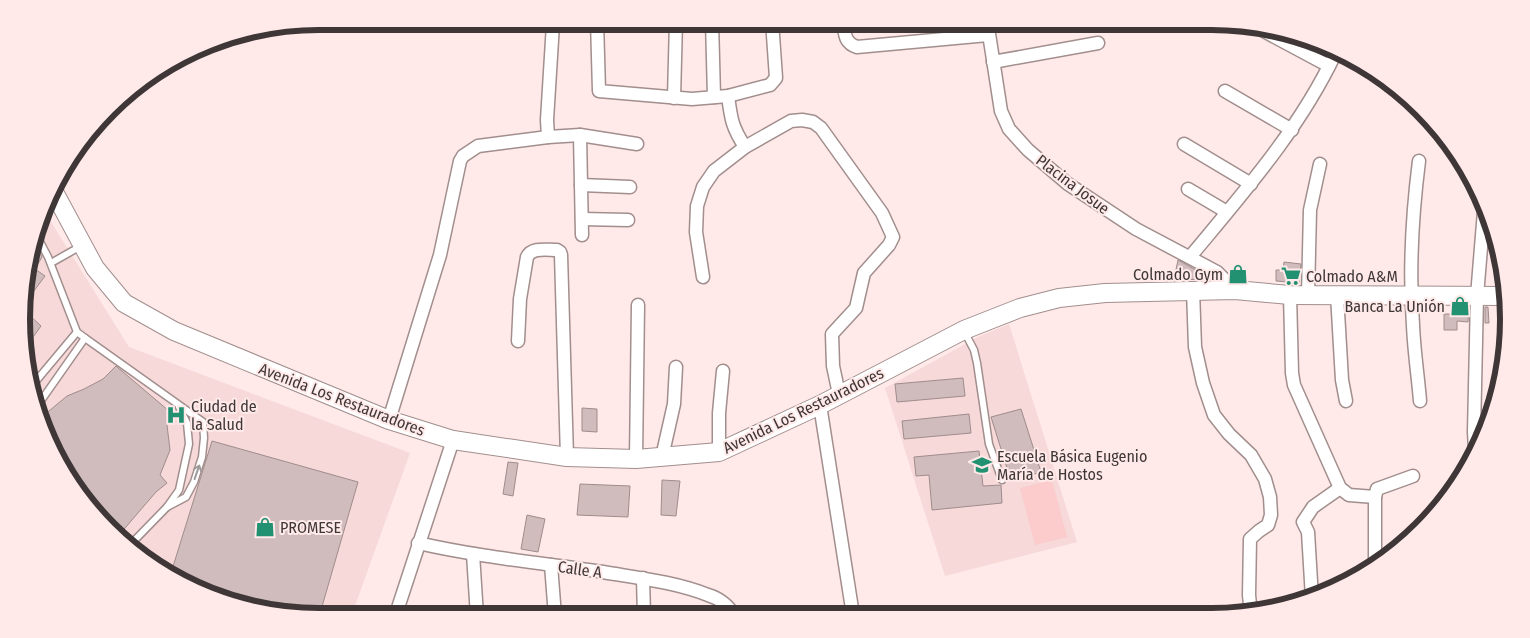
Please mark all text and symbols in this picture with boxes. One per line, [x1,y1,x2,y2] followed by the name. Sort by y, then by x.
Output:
[1032,151,1113,218] street label: Placina Josue
[1227,263,1249,285] shop icon: Colmado Gym
[1133,265,1223,284] place label: Colmado Gym
[1280,265,1302,287] supermarket icon: Colmado A&M
[1306,267,1398,286] place label: Colmado A&M
[1449,295,1471,317] shop icon: Banca La Unión
[1344,297,1445,316] place label: Banca La Unión
[256,359,428,440] street label: Avenida Los Restauradores
[720,363,887,458] street label: Avenida Los Restauradores
[191,397,257,434] place label: Ciudad de la Salud
[165,404,187,426] hospital icon: Ciudad de la Salud
[997,447,1147,484] place label: Escuela Básica Eugenio María de Hostos
[971,454,993,476] school or university icon: Escuela Básica Eugenio María de Hostos
[193,465,202,481] one-way arrow
[254,516,276,538] shop icon: PROMESE
[280,518,341,537] place label: PROMESE
[557,557,604,582] street label: Calle A

